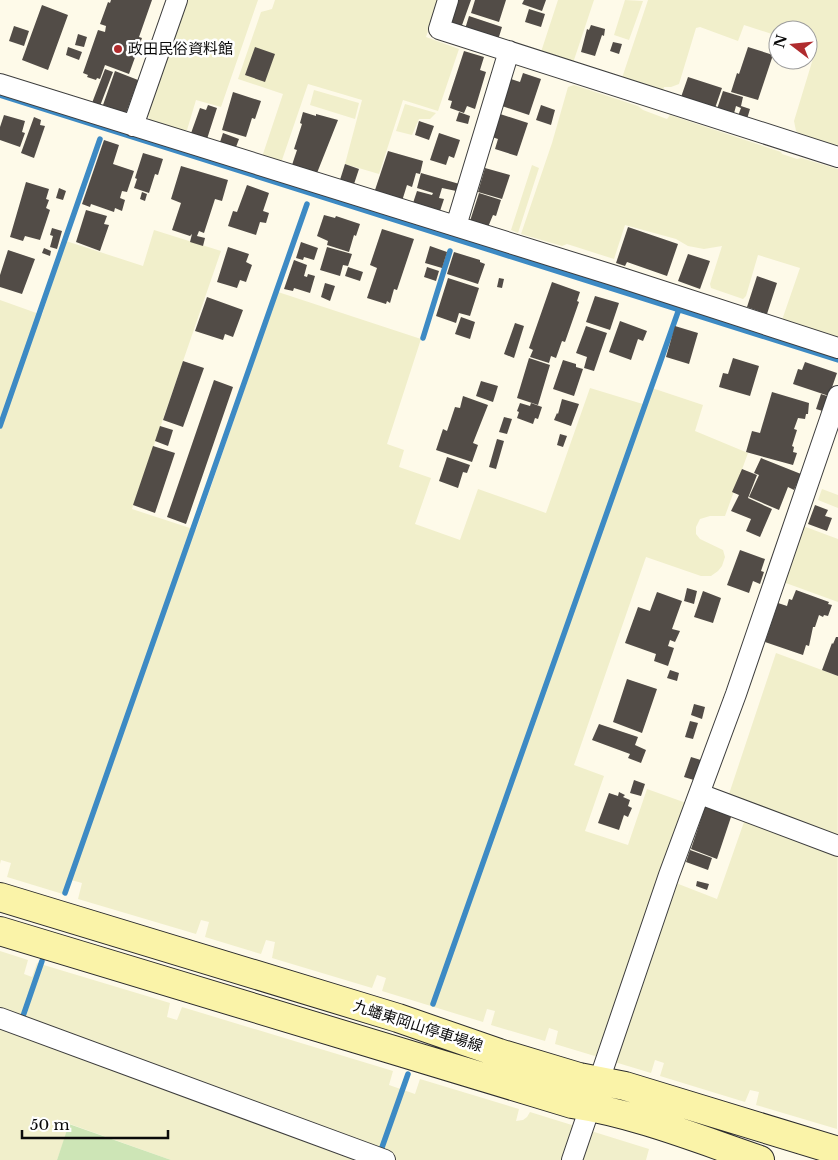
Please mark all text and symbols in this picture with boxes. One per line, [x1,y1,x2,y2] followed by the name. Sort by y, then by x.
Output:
[768,20,818,70] north arrow
[770,33,791,50] text: N
[128,39,233,58] place label: 政田民俗資料館
[112,43,124,55] marker: 政田民俗資料館
[351,996,485,1055] street label: 九蟠東岡山停車場線
[22,1108,169,1140] scale bar
[30,1115,70,1134] text: 50 m

